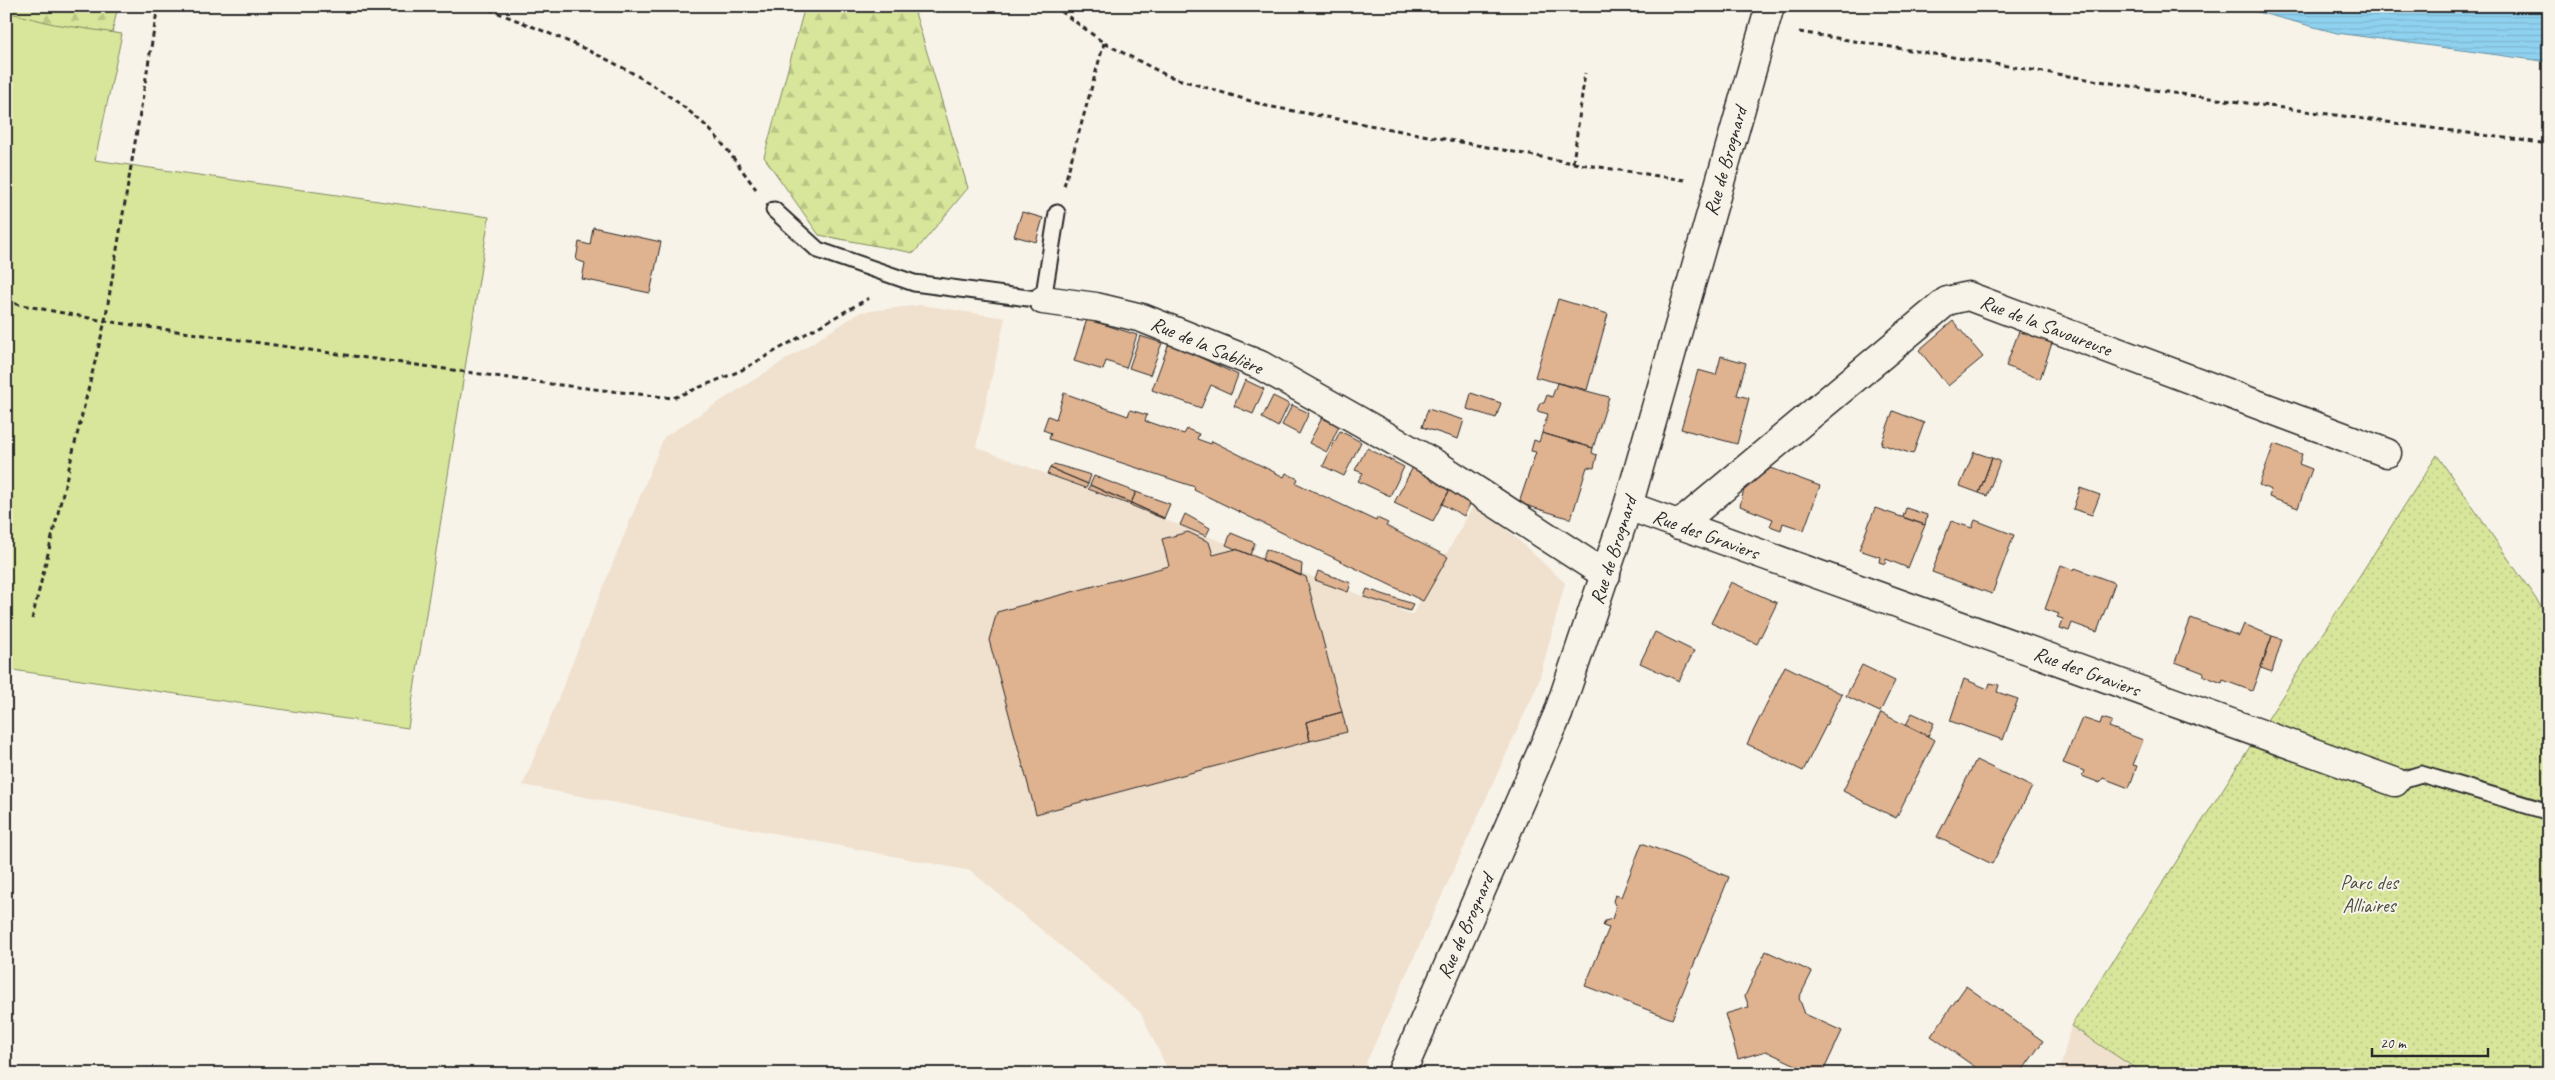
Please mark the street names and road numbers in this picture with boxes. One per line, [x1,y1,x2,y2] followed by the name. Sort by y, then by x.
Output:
[1698,101,1754,218] street label: Rue de Brognard
[1977,289,2116,362] street label: Rue de la Savoureuse
[1147,311,1268,381] street label: Rue de la Sablière
[1584,490,1644,607] street label: Rue de Brognard
[1649,504,1764,566] street label: Rue des Graviers
[2030,641,2145,703] street label: Rue des Graviers
[1431,867,1501,982] street label: Rue de Brognard

